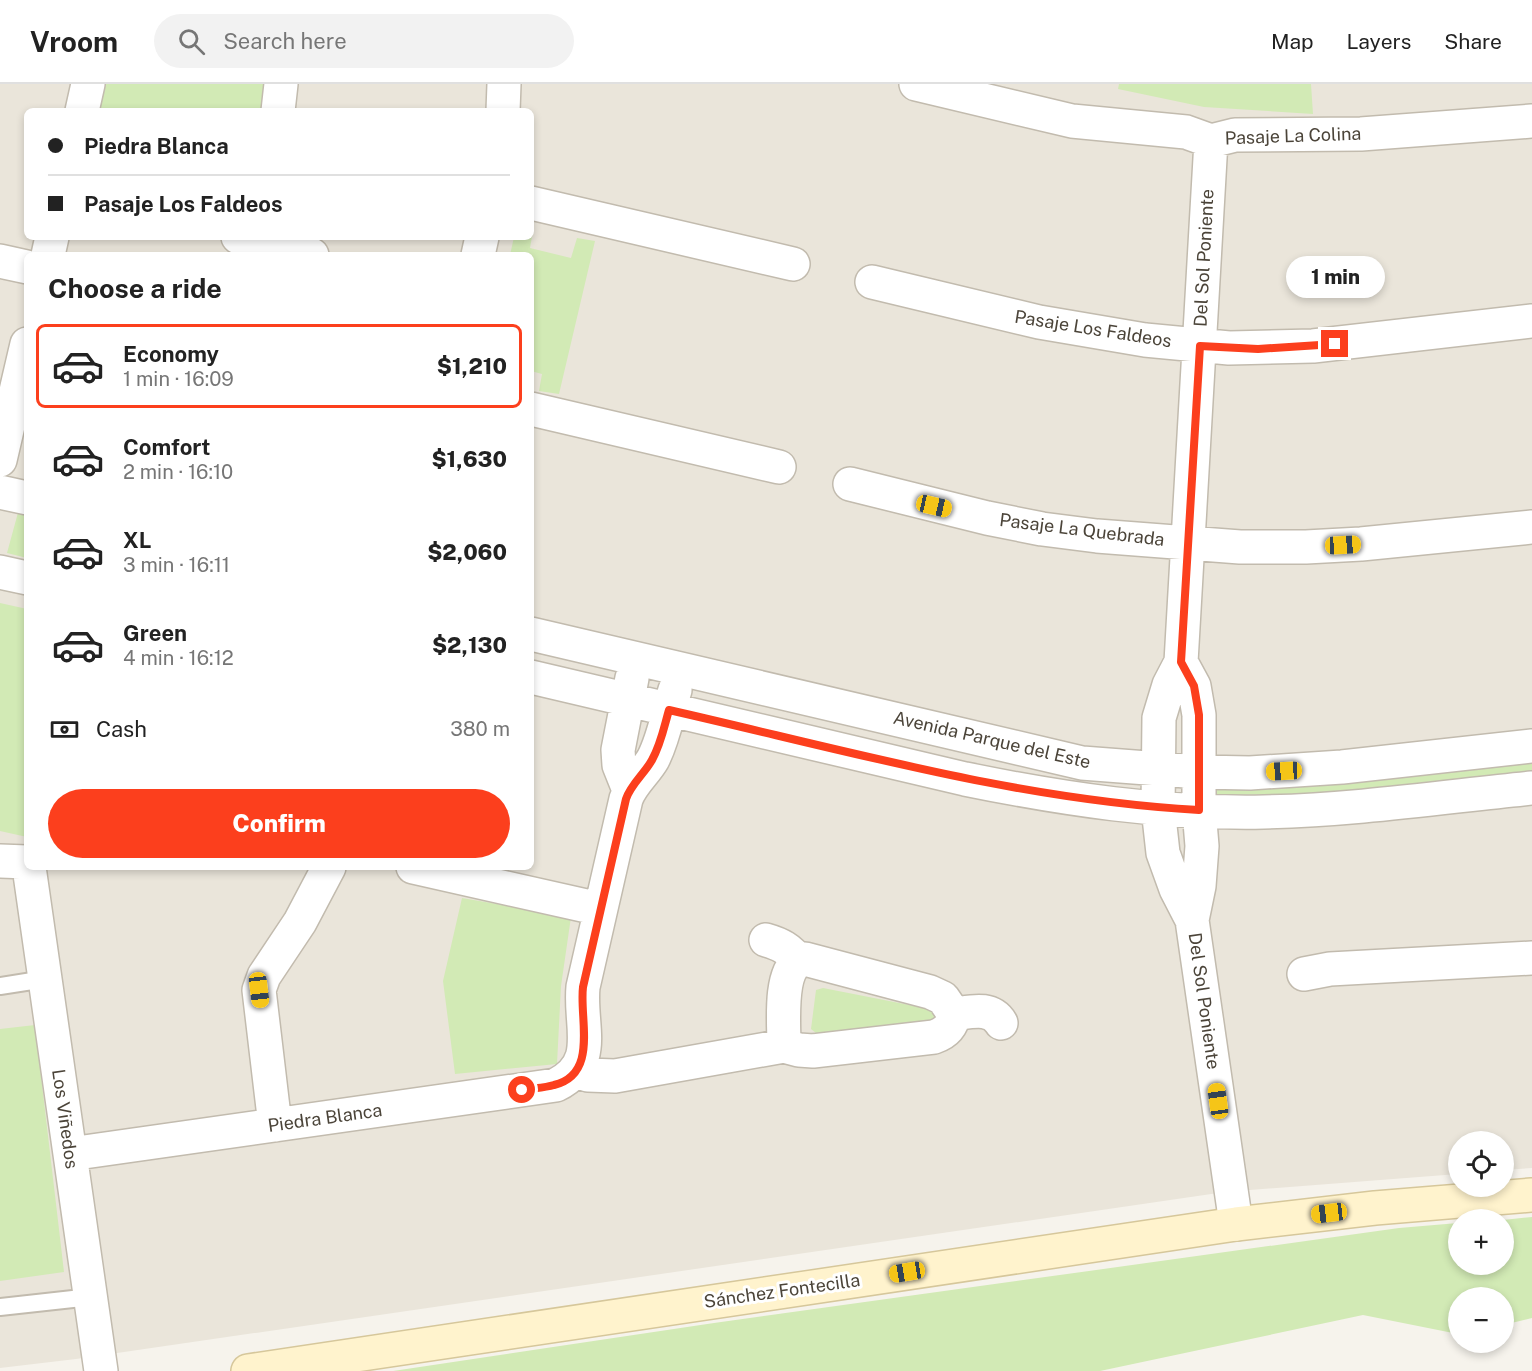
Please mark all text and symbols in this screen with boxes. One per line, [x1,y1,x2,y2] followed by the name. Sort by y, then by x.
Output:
[154,14,574,68] search box
[30,25,118,58] text: Vroom
[175,25,208,58] icon: search
[223,28,347,54] text: Search here
[1271,29,1314,54] text: Map
[1347,29,1411,54] text: Layers
[1444,29,1502,54] text: Share
[1224,123,1362,148] street label: Pasaje La Colina
[84,133,229,159] text: Piedra Blanca
[1189,188,1218,327] street label: Del Sol Poniente
[84,191,283,217] text: Pasaje Los Faldeos
[1286,257,1384,299] callout: 1 min
[1311,265,1360,289] text: 1 min
[48,272,222,304] text: Choose a ride
[1013,306,1173,351] street label: Pasaje Los Faldeos
[1321,330,1348,357] route end
[51,339,105,393] icon: car
[123,341,219,367] text: Economy
[437,353,507,379] text: $1,210
[123,367,234,391] text: 1 min · 16:09
[51,432,105,486] icon: car
[123,434,210,460] text: Comfort
[431,446,507,472] text: $1,630
[123,460,233,484] text: 2 min · 16:10
[914,493,954,519] car
[998,509,1166,550] street label: Pasaje La Quebrada
[51,525,105,579] icon: car
[123,527,151,553] text: XL
[1325,535,1361,555] car
[427,539,507,565] text: $2,060
[123,553,230,577] text: 3 min · 16:11
[51,618,105,672] icon: car
[123,620,187,646] text: Green
[432,632,507,658] text: $2,130
[123,646,234,670] text: 4 min · 16:12
[891,707,1093,772] street label: Avenida Parque del Este
[48,713,81,746] icon: cash
[96,716,147,742] text: Cash
[450,717,510,741] text: 380 m
[1266,761,1302,781] car
[48,789,510,858] button: Confirm
[1184,931,1225,1071] street label: Del Sol Poniente
[248,971,270,1009] car
[48,1068,83,1170] street label: Los Viñedos
[508,1076,535,1103] route start
[1207,1082,1229,1120] car
[266,1099,384,1136] street label: Piedra Blanca
[1448,1131,1514,1353] map controls
[1448,1131,1514,1197] button: locate
[1310,1202,1348,1224] car
[1448,1209,1514,1275] button: +
[888,1260,926,1284] car
[702,1269,861,1312] street label: Sánchez Fontecilla
[1448,1287,1514,1353] button: −

